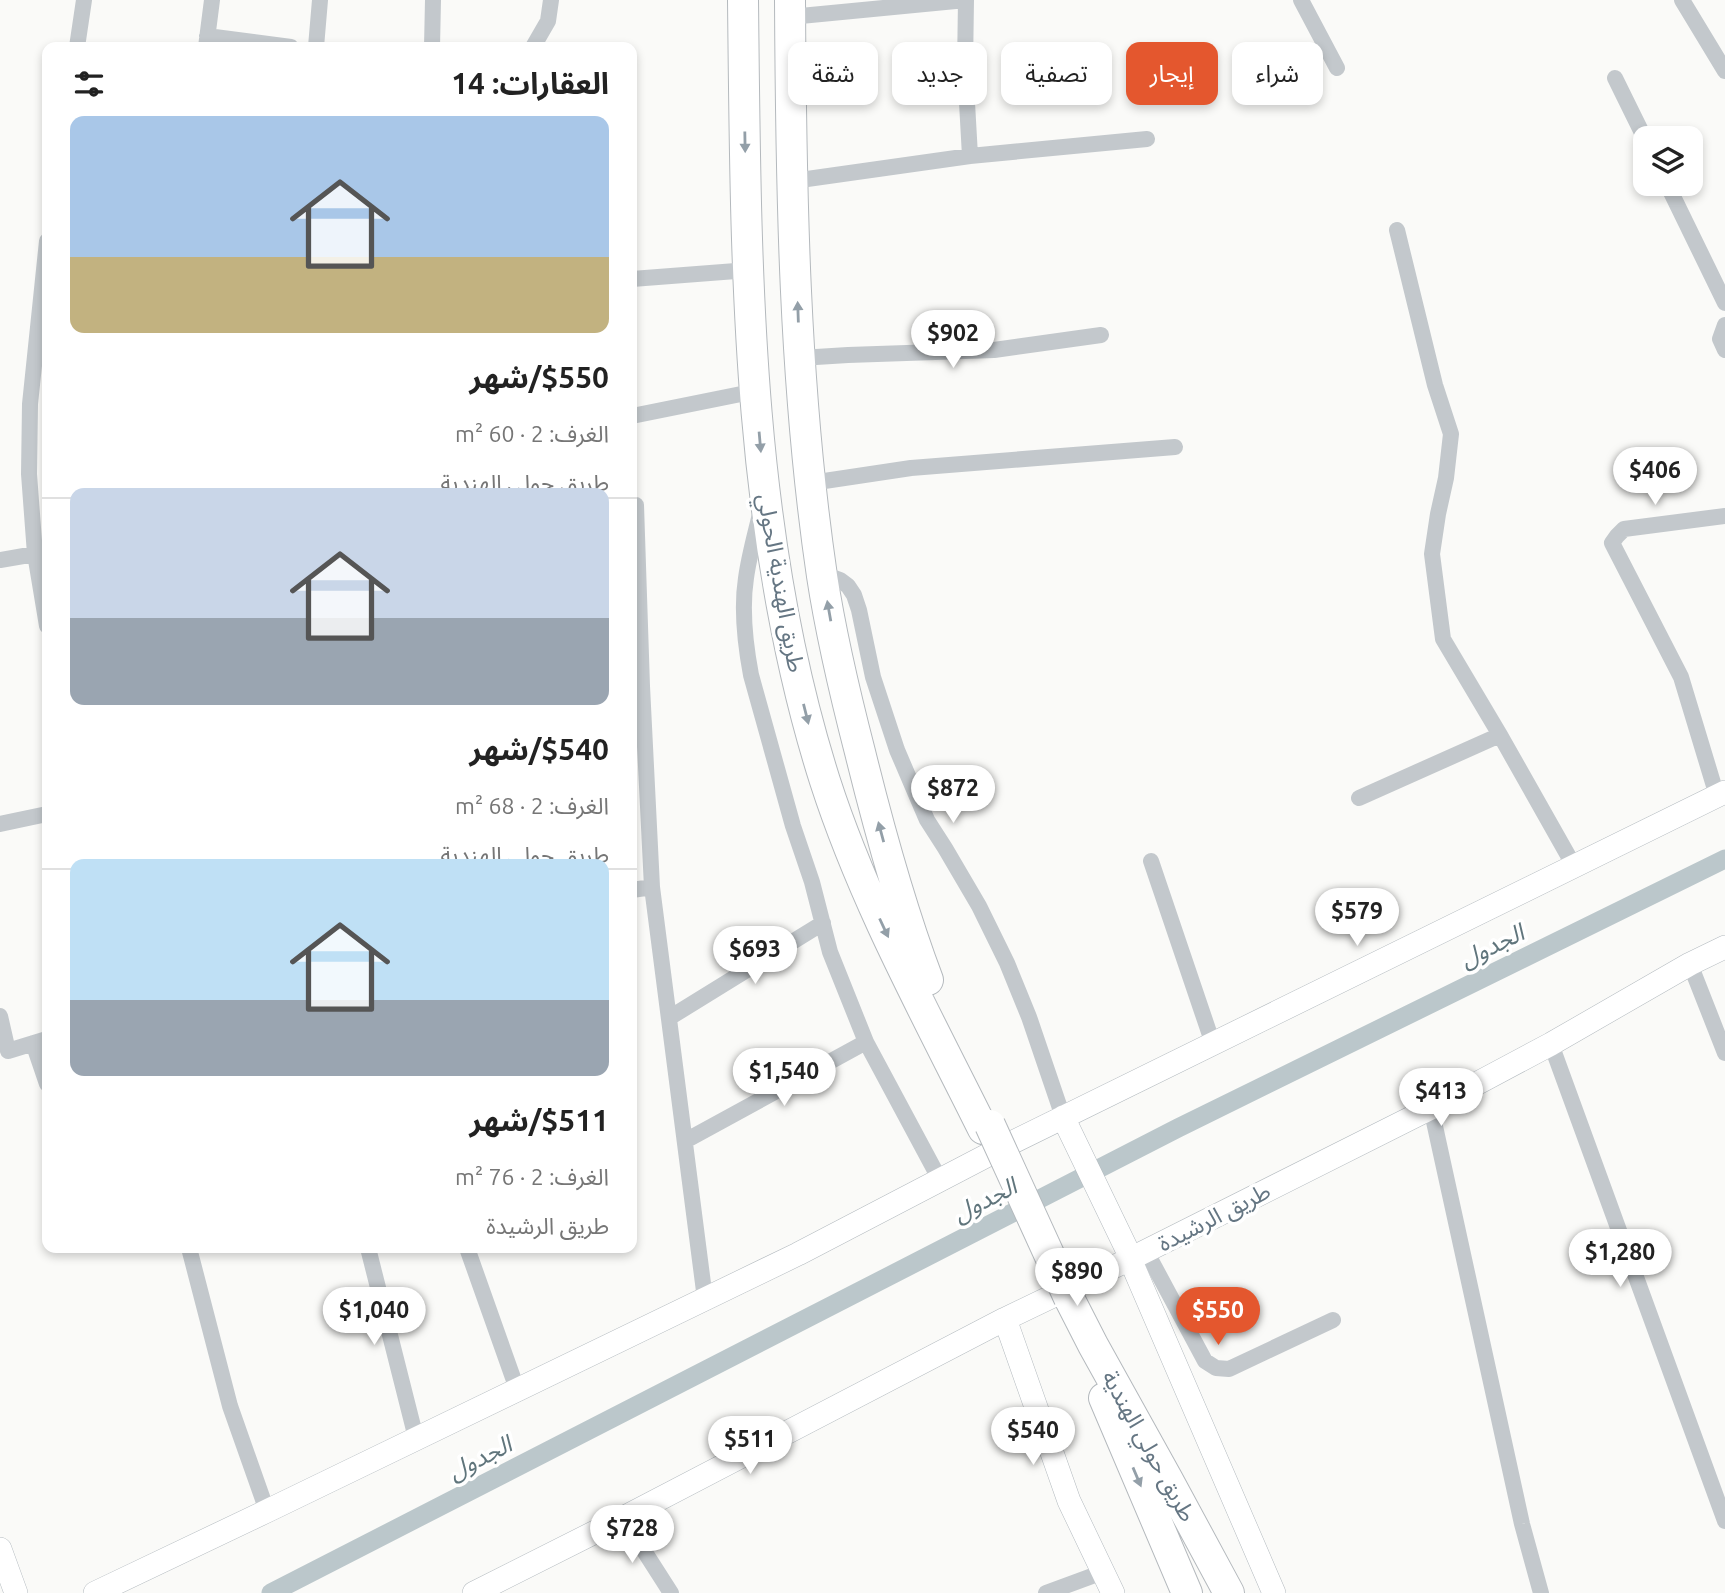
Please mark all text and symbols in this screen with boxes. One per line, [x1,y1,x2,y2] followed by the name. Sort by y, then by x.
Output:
[788,42,878,105] chip: شقة
[892,42,987,105] chip: جديد
[1001,42,1112,105] chip: تصفية
[1126,42,1218,105] chip: إيجار
[1232,42,1323,105] chip: شراء
[70,65,108,103] icon: filters
[451,66,609,100] text: العقارات: 14
[1633,126,1703,196] map controls
[1633,126,1703,196] button: layers
[739,131,751,153] one-way arrow
[277,161,403,287] icon: home
[792,300,803,322] one-way arrow
[912,310,994,370] pin: $902
[927,320,979,345] text: $902
[470,360,609,394] text: $550/شهر
[455,421,609,446] text: الغرف: 2 · 60 m²
[755,432,766,454] one-way arrow
[1614,448,1696,507] pin: $406
[1629,457,1681,482] text: $406
[440,470,609,495] text: طريق حولي الهندية
[748,492,810,675] street label: طريق الهندية الحولي
[277,533,403,659] icon: home
[823,600,834,622] one-way arrow
[801,704,812,726] one-way arrow
[470,732,609,766] text: $540/شهر
[912,766,994,825] pin: $872
[927,775,979,800] text: $872
[455,793,609,818] text: الغرف: 2 · 68 m²
[875,821,885,842] one-way arrow
[440,842,609,867] text: طريق حولي الهندية
[1316,888,1398,948] pin: $579
[1331,898,1383,923] text: $579
[277,904,403,1030] icon: home
[878,918,890,938] one-way arrow
[1456,918,1530,973] water label: الجدول
[714,926,796,986] pin: $693
[729,936,781,961] text: $693
[727,1048,841,1108] pin: $1,540
[749,1058,819,1083] text: $1,540
[1400,1068,1482,1128] pin: $413
[1415,1078,1467,1103] text: $413
[470,1103,609,1137] text: $511/شهر
[455,1164,609,1189] text: الغرف: 2 · 76 m²
[949,1171,1023,1228] water label: الجدول
[1153,1178,1275,1257] street label: طريق الرشيدة
[486,1213,609,1238] text: طريق الرشيدة
[1563,1230,1677,1289] pin: $1,280
[1585,1239,1655,1264] text: $1,280
[1036,1248,1118,1308] pin: $890
[1051,1258,1103,1283] text: $890
[317,1288,431,1347] pin: $1,040
[1177,1288,1259,1347] pin: $550
[339,1297,409,1322] text: $1,040
[1192,1297,1244,1322] text: $550
[1093,1366,1201,1528] street label: طريق حولي الهندية
[992,1408,1074,1467] pin: $540
[709,1416,791,1476] pin: $511
[1007,1417,1059,1442] text: $540
[724,1426,776,1451] text: $511
[444,1429,518,1486] water label: الجدول
[1132,1466,1143,1487] one-way arrow
[591,1506,673,1565] pin: $728
[606,1515,658,1540] text: $728

